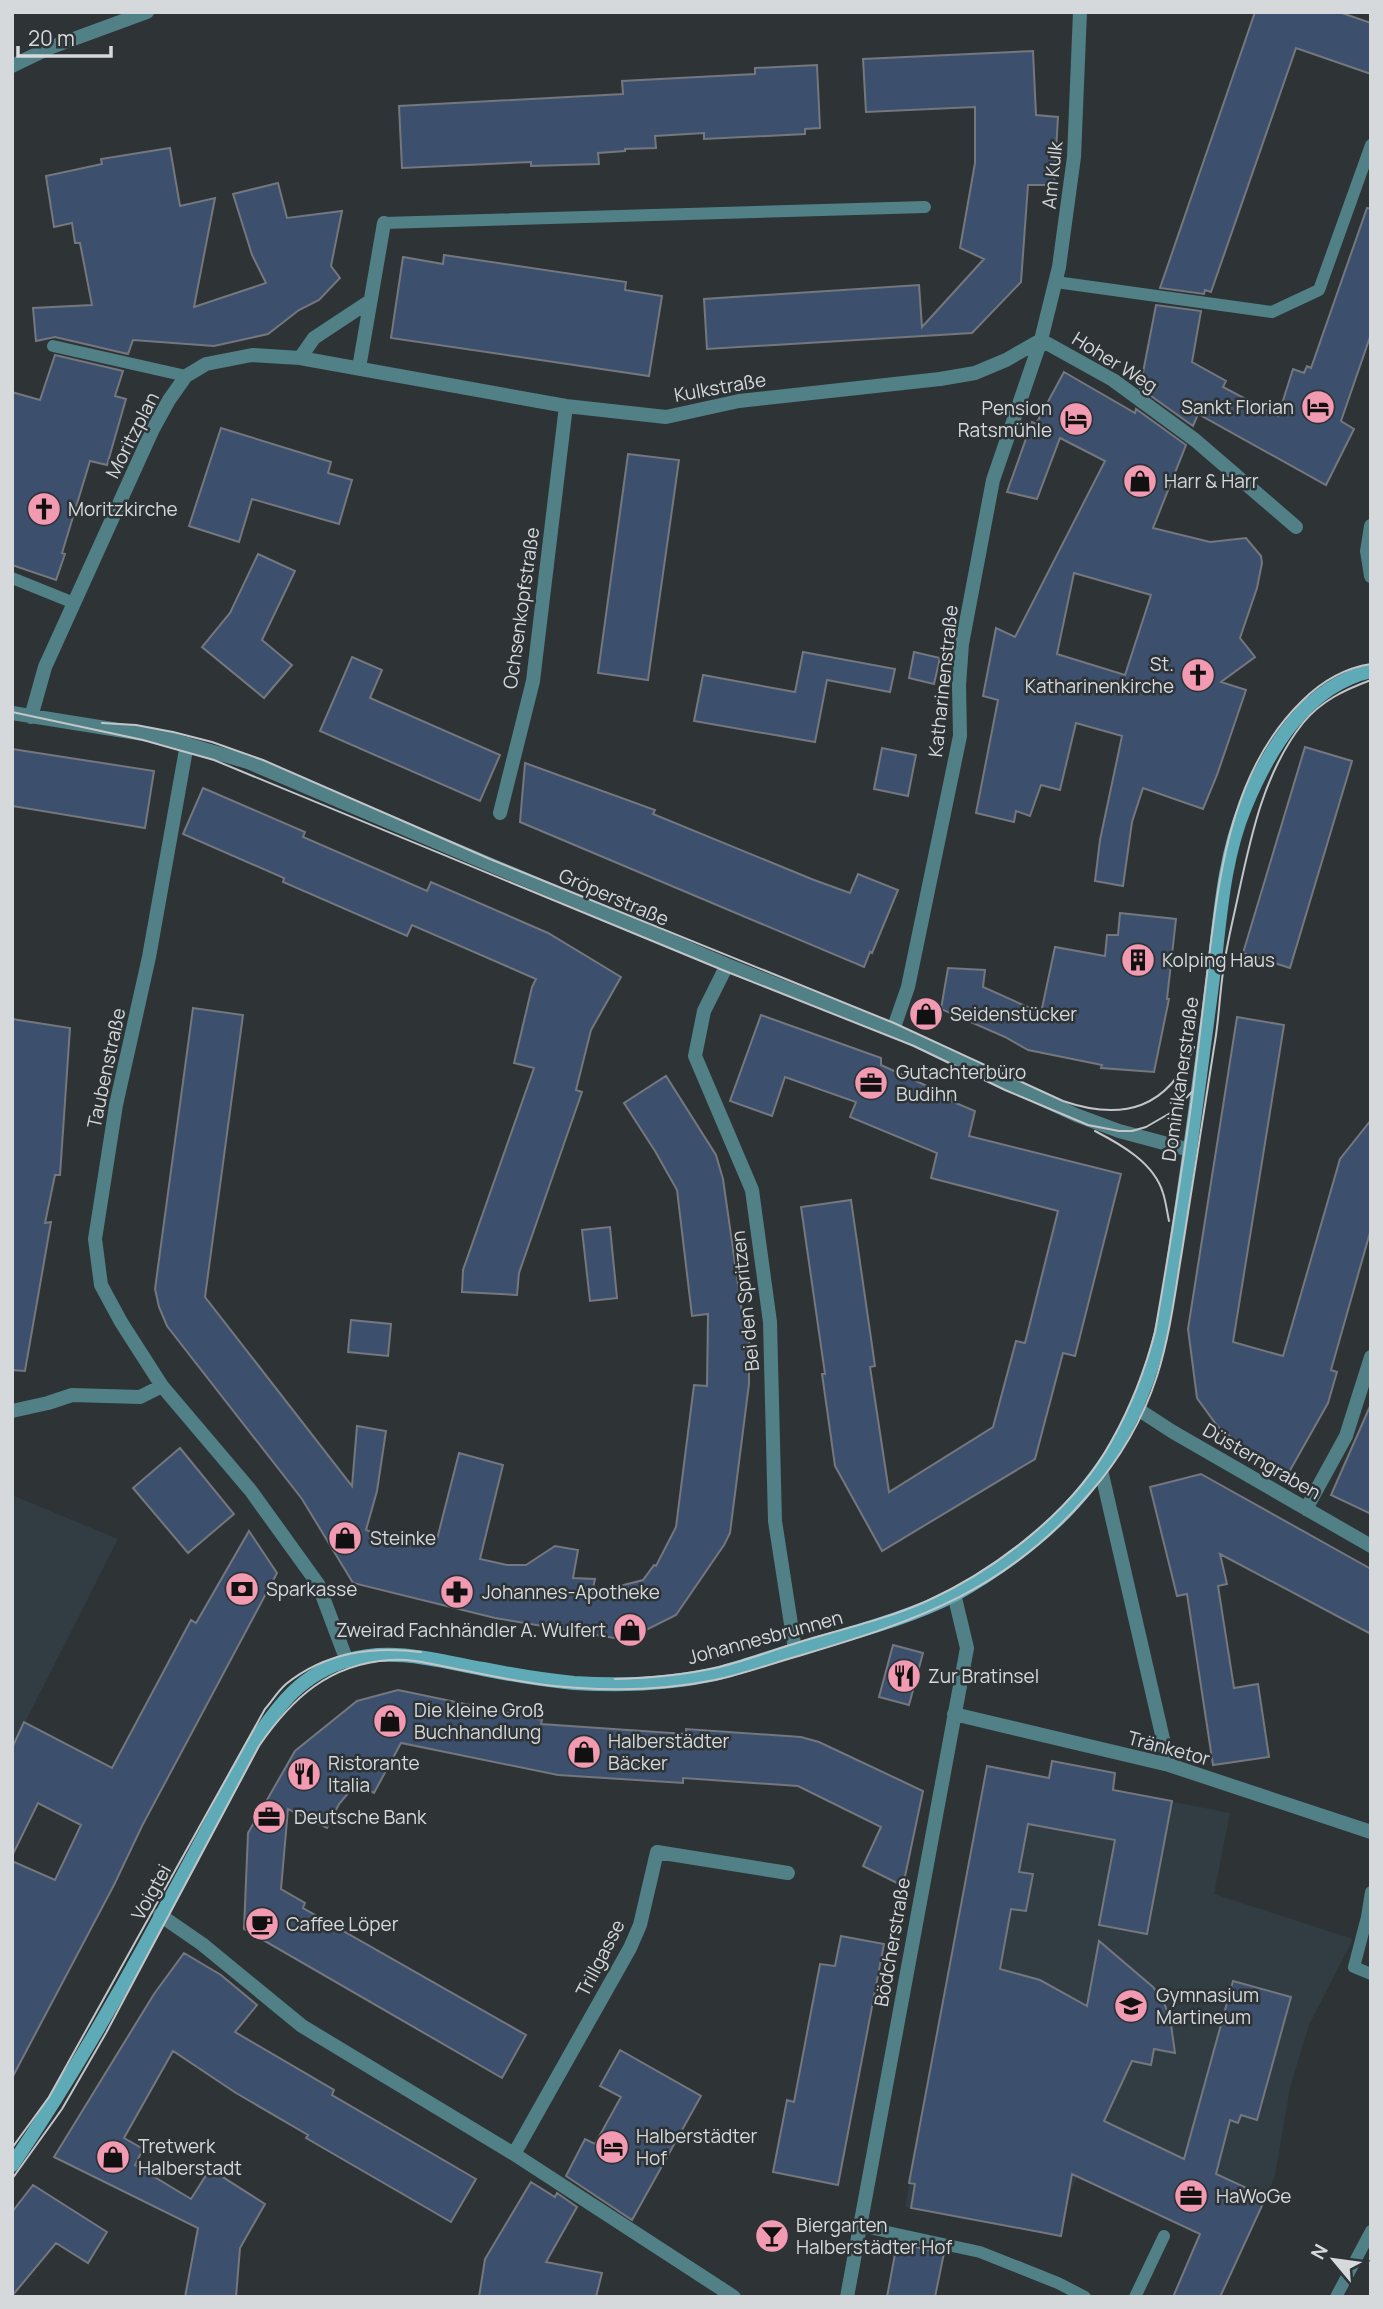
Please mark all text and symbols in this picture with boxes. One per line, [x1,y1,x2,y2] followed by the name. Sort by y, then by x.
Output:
[18,14,110,58] scale bar
[28,24,75,52] text: 20 m
[1036,139,1069,210] street label: Am Kulk
[1067,325,1163,399] street label: Hoher Weg
[672,366,768,408] street label: Kulkstraße
[99,387,165,483] street label: Moritzplan
[1299,388,1337,426] hotel icon: Sankt Florian
[1181,394,1294,420] place label: Sankt Florian
[958,395,1052,443] place label: Pension Ratsmühle
[1057,400,1095,438] hotel icon: Pension Ratsmühle
[1121,462,1159,500] shop icon: Harr & Harr
[1164,468,1259,494] place label: Harr & Harr
[25,490,63,528] church icon: Moritzkirche
[68,496,178,522] place label: Moritzkirche
[497,525,545,691] street label: Ochsenkopfstraße
[922,604,964,758] street label: Katharinenstraße
[1025,651,1174,699] place label: St. Katharinenkirche
[1179,656,1217,694] church icon: St. Katharinenkirche
[555,862,673,932] street label: Gröperstraße
[1119,941,1157,979] building icon: Kolping Haus
[1162,947,1275,973] place label: Kolping Haus
[907,995,945,1033] shop icon: Seidenstücker
[1156,995,1204,1163] street label: Dominikanerstraße
[950,1001,1077,1027] place label: Seidenstücker
[81,1005,131,1131] street label: Taubenstraße
[896,1059,1026,1107] place label: Gutachterbüro Budihn
[852,1064,890,1102] office icon: Gutachterbüro Budihn
[725,1229,765,1373] street label: Bei den Spritzen
[1198,1417,1326,1505] street label: Düsterngraben
[326,1519,364,1557] shop icon: Steinke
[370,1525,436,1551] place label: Steinke
[223,1570,261,1608] bank icon: Sparkasse
[438,1573,476,1611] pharmacy icon: Johannes-Apotheke
[266,1576,357,1602] place label: Sparkasse
[482,1579,660,1605] place label: Johannes-Apotheke
[685,1604,845,1670] street label: Johannesbrunnen
[611,1611,649,1649] shop icon: Zweirad Fachhändler A. Wulfert
[336,1617,606,1643] place label: Zweirad Fachhändler A. Wulfert
[885,1657,923,1695] restaurant icon: Zur Bratinsel
[928,1663,1039,1689] place label: Zur Bratinsel
[414,1697,544,1745] place label: Die kleine Groß Buchhandlung
[371,1702,409,1740] shop icon: Die kleine Groß Buchhandlung
[1125,1725,1213,1772] street label: Tränketor
[608,1728,730,1776] place label: Halberstädter Bäcker
[565,1733,603,1771] shop icon: Halberstädter Bäcker
[328,1750,420,1798] place label: Ristorante Italia
[285,1755,323,1793] restaurant icon: Ristorante Italia
[250,1798,288,1836] office icon: Deutsche Bank
[294,1804,427,1830] place label: Deutsche Bank
[125,1859,177,1925] street label: Voigtei
[868,1875,916,2009] street label: Bödcherstraße
[243,1905,281,1943] cafe icon: Caffee Löper
[286,1911,399,1937] place label: Caffee Löper
[569,1915,631,2001] street label: Trillgasse
[1156,1982,1259,2030] place label: Gymnasium Martineum
[1112,1987,1150,2025] school or university icon: Gymnasium Martineum
[636,2123,758,2171] place label: Halberstädter Hof
[593,2128,631,2166] hotel icon: Halberstädter Hof
[138,2133,242,2181] place label: Tretwerk Halberstadt
[94,2138,132,2176] shop icon: Tretwerk Halberstadt
[1172,2177,1210,2215] office icon: HaWoGe
[1216,2183,1291,2209] place label: HaWoGe
[796,2212,952,2260] place label: Biergarten Halberstädter Hof
[753,2217,791,2255] bar icon: Biergarten Halberstädter Hof
[1299,2225,1369,2295] north arrow
[1304,2239,1334,2264] text: N

